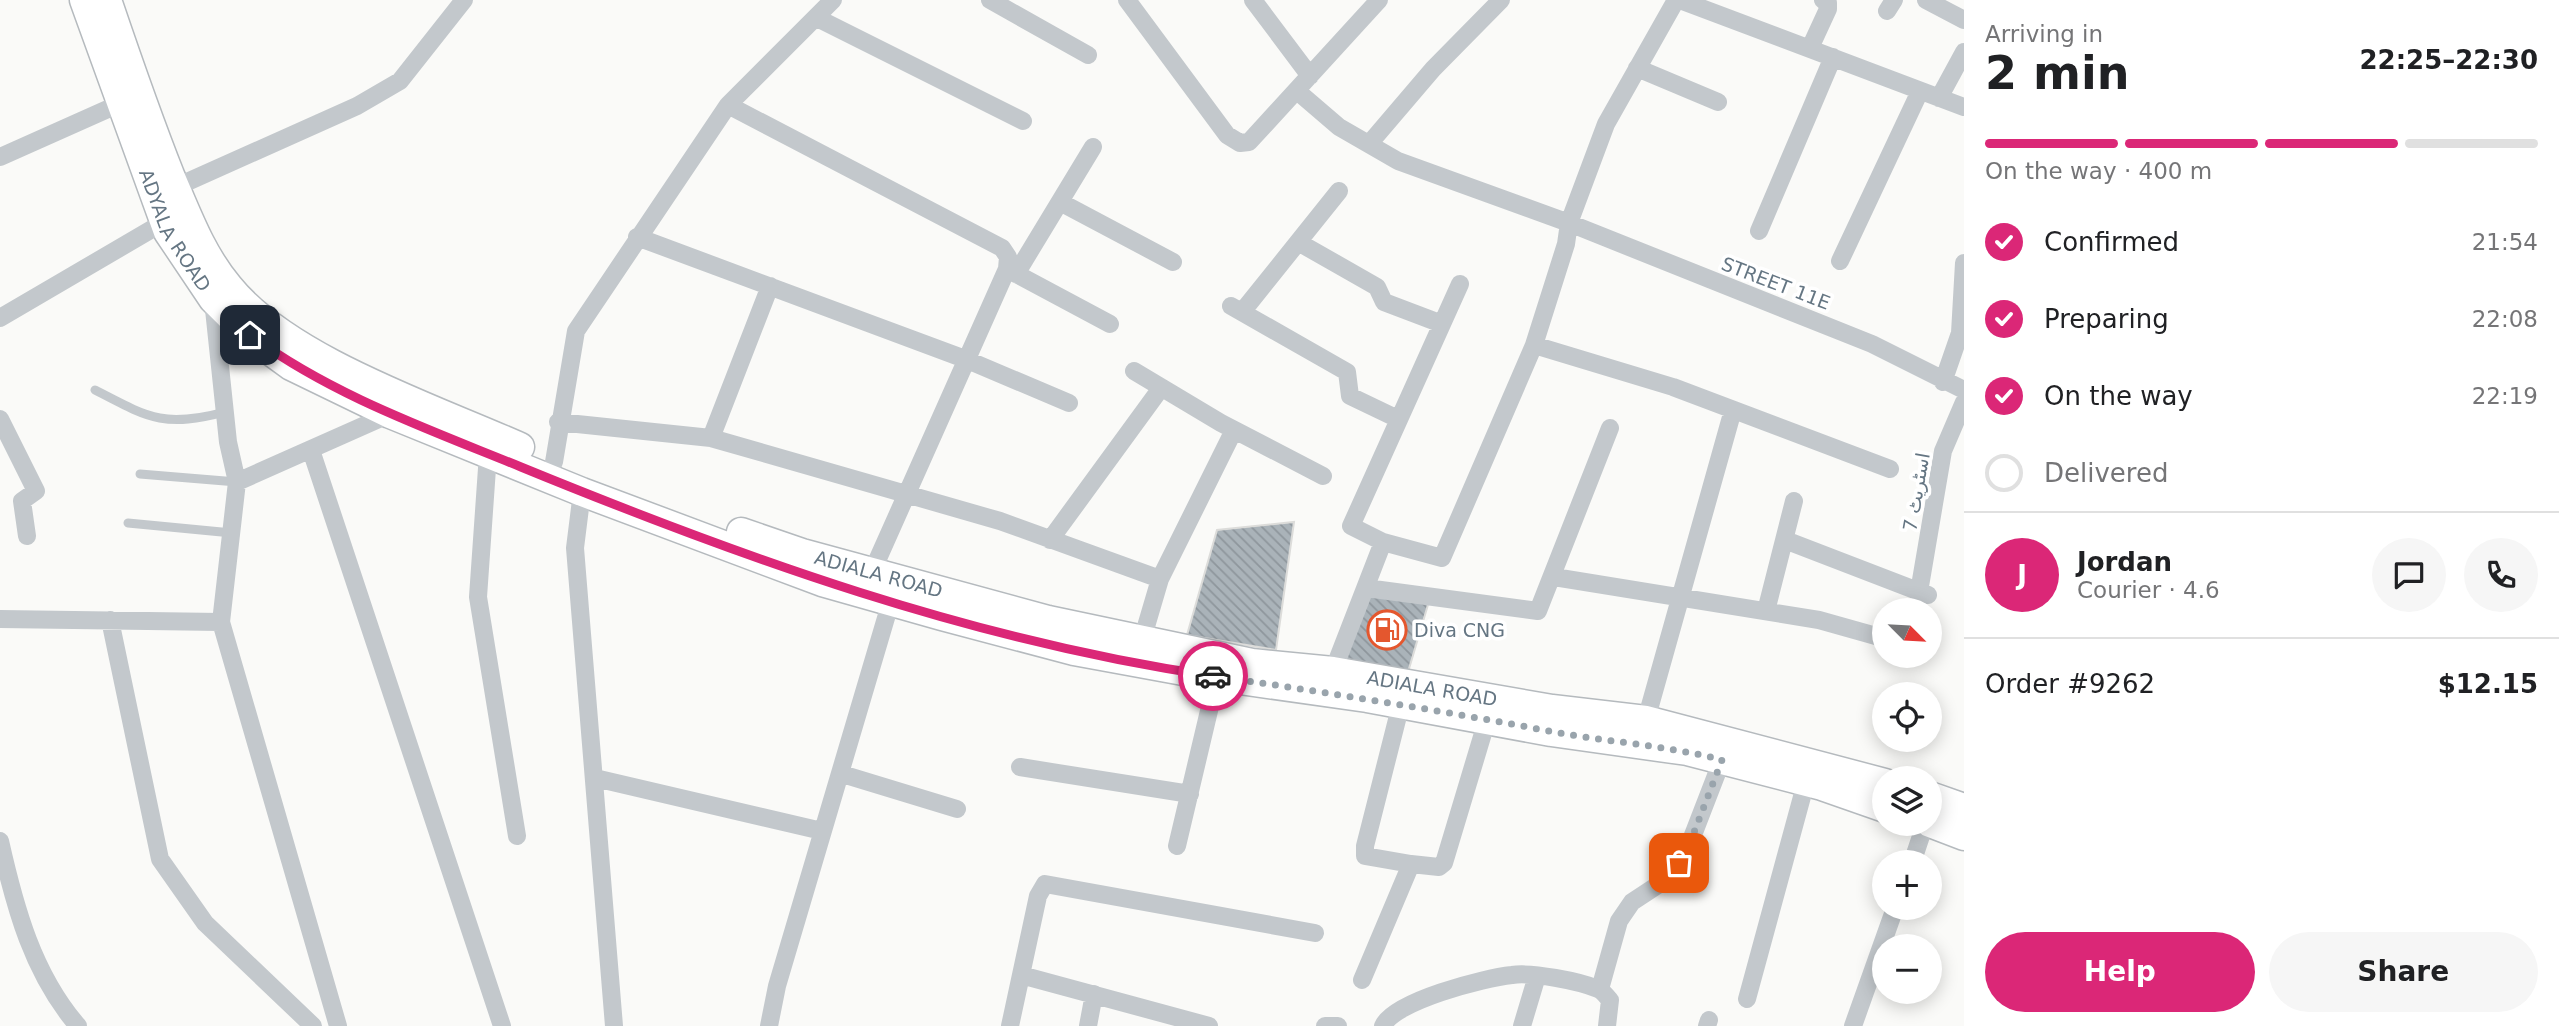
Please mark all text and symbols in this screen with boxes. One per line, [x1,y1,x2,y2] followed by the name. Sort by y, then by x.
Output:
[1985,21,2103,47] text: Arriving in
[2359,45,2538,75] text: 22:25–22:30
[1985,46,2129,100] text: 2 min
[1985,158,2212,184] text: On the way · 400 m
[135,166,216,295] street label: ADYALA ROAD
[1985,223,2023,261] icon: check
[2044,227,2179,257] text: Confirmed
[2472,229,2538,255] text: 21:54
[1719,252,1833,314] street label: STREET 11E
[1985,300,2023,338] icon: check
[2044,304,2169,334] text: Preparing
[220,305,280,365] pin
[2472,306,2538,332] text: 22:08
[231,316,269,354] icon: home
[1985,377,2023,415] icon: check
[2044,381,2193,411] text: On the way
[2472,383,2538,409] text: 22:19
[1898,451,1935,533] street label: اسٹریٹ 7
[2044,458,2168,488] text: Delivered
[2372,538,2446,612] button: chat
[2464,538,2538,612] button: phone
[812,546,945,602] street label: ADIALA ROAD
[2077,547,2172,577] text: Jordan
[2017,560,2027,590] text: J
[2077,577,2220,603] text: Courier · 4.6
[1872,598,1942,668] north arrow
[1872,598,1942,1004] map controls
[1366,609,1408,651] fuel station icon: Diva CNG
[1414,619,1505,641] place label: Diva CNG
[1178,641,1248,711] courier
[1194,657,1232,695] icon: car
[1365,666,1499,710] street label: ADIALA ROAD
[1985,669,2155,699] text: Order #9262
[2438,669,2538,699] text: $12.15
[1872,682,1942,752] button: locate
[1872,766,1942,836] button: layers
[1649,833,1709,893] pin
[1660,844,1698,882] icon: bag
[1872,850,1942,920] button: +
[1985,932,2255,1012] button: Help
[2269,932,2538,1012] button: Share
[1872,934,1942,1004] button: −

